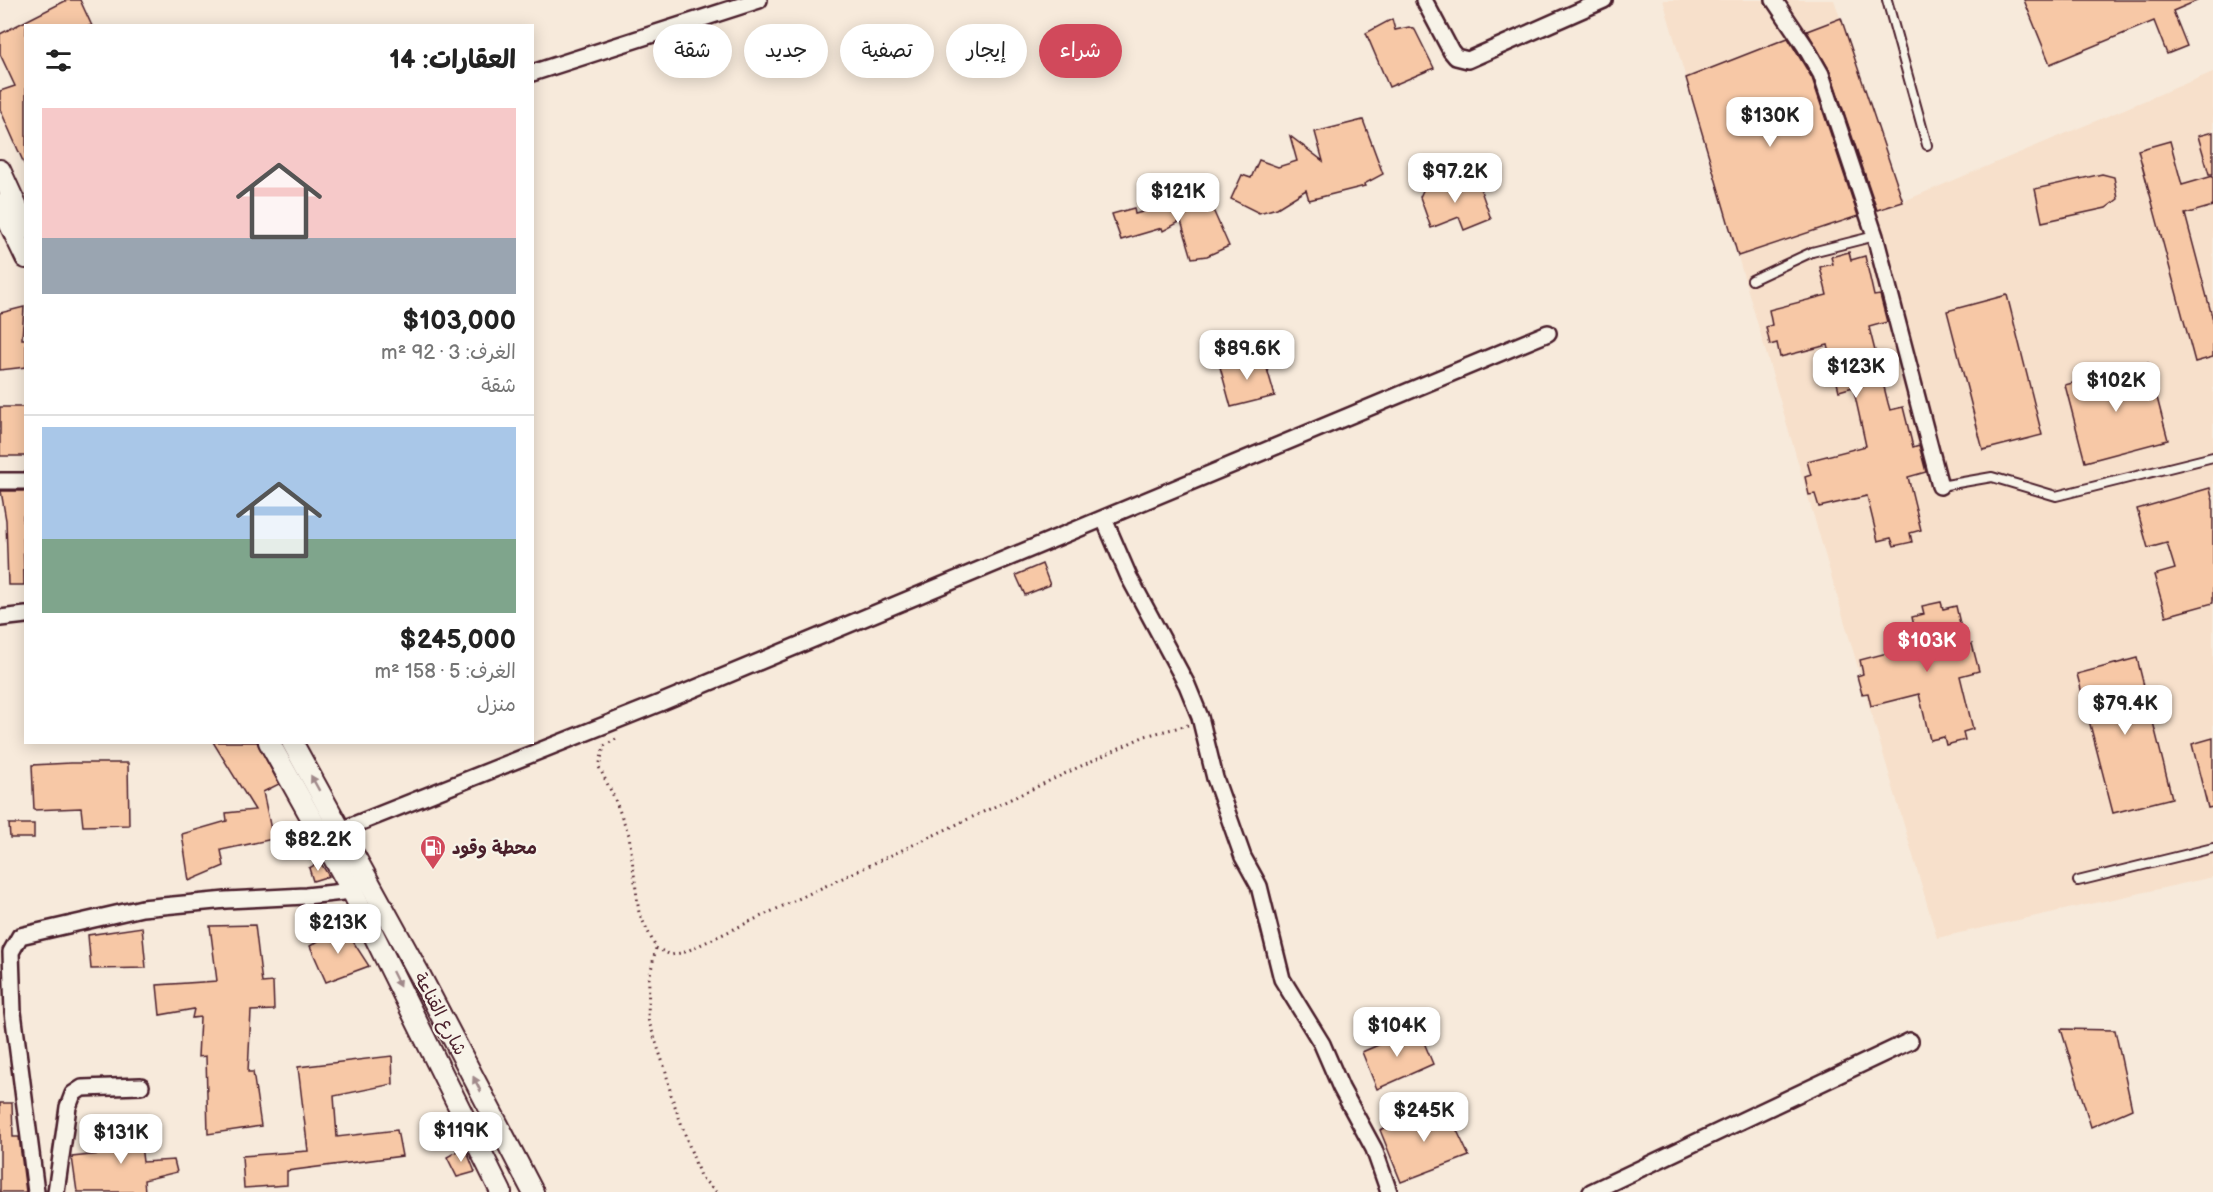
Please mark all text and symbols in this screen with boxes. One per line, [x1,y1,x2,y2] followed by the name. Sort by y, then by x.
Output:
[653,24,732,78] chip: شقة
[744,24,828,78] chip: جديد
[840,24,934,78] chip: تصفية
[946,24,1027,78] chip: إيجار
[1039,24,1122,78] chip: شراء
[42,44,75,77] icon: filters
[389,45,516,76] text: العقارات: 14
[1728,97,1812,148] pin: $130K
[1740,104,1800,128] text: $130K
[225,147,333,255] icon: home
[1406,153,1504,204] pin: $97.2K
[1422,160,1488,184] text: $97.2K
[1136,173,1220,224] pin: $121K
[1150,180,1206,204] text: $121K
[402,306,516,337] text: $103,000
[1198,330,1296,381] pin: $89.6K
[1213,337,1281,361] text: $89.6K
[381,341,516,365] text: الغرف: 3 · 92 m²
[1814,348,1898,399] pin: $123K
[1827,355,1885,379] text: $123K
[2074,362,2158,413] pin: $102K
[2086,369,2146,393] text: $102K
[481,374,516,398] text: شقة
[225,466,333,574] icon: home
[1885,622,1969,673] pin: $103K
[400,625,516,656] text: $245,000
[1897,629,1957,653] text: $103K
[374,660,516,684] text: الغرف: 5 · 158 m²
[2076,685,2174,736] pin: $79.4K
[2092,692,2158,716] text: $79.4K
[477,693,516,717] text: منزل
[310,774,320,791] one-way arrow
[269,821,367,872] pin: $82.2K
[284,828,352,852] text: $82.2K
[418,833,448,871] fuel station icon: محطة وقود
[452,838,537,859] place label: محطة وقود
[296,904,380,955] pin: $213K
[309,911,367,935] text: $213K
[409,969,471,1059] street label: شارع القناعة
[391,971,401,988] one-way arrow
[1355,1007,1439,1058] pin: $104K
[1367,1014,1427,1038] text: $104K
[472,1075,482,1092] one-way arrow
[1382,1092,1466,1143] pin: $245K
[1393,1099,1455,1123] text: $245K
[419,1112,503,1163] pin: $119K
[79,1114,163,1165] pin: $131K
[433,1119,489,1143] text: $119K
[93,1121,149,1145] text: $131K

